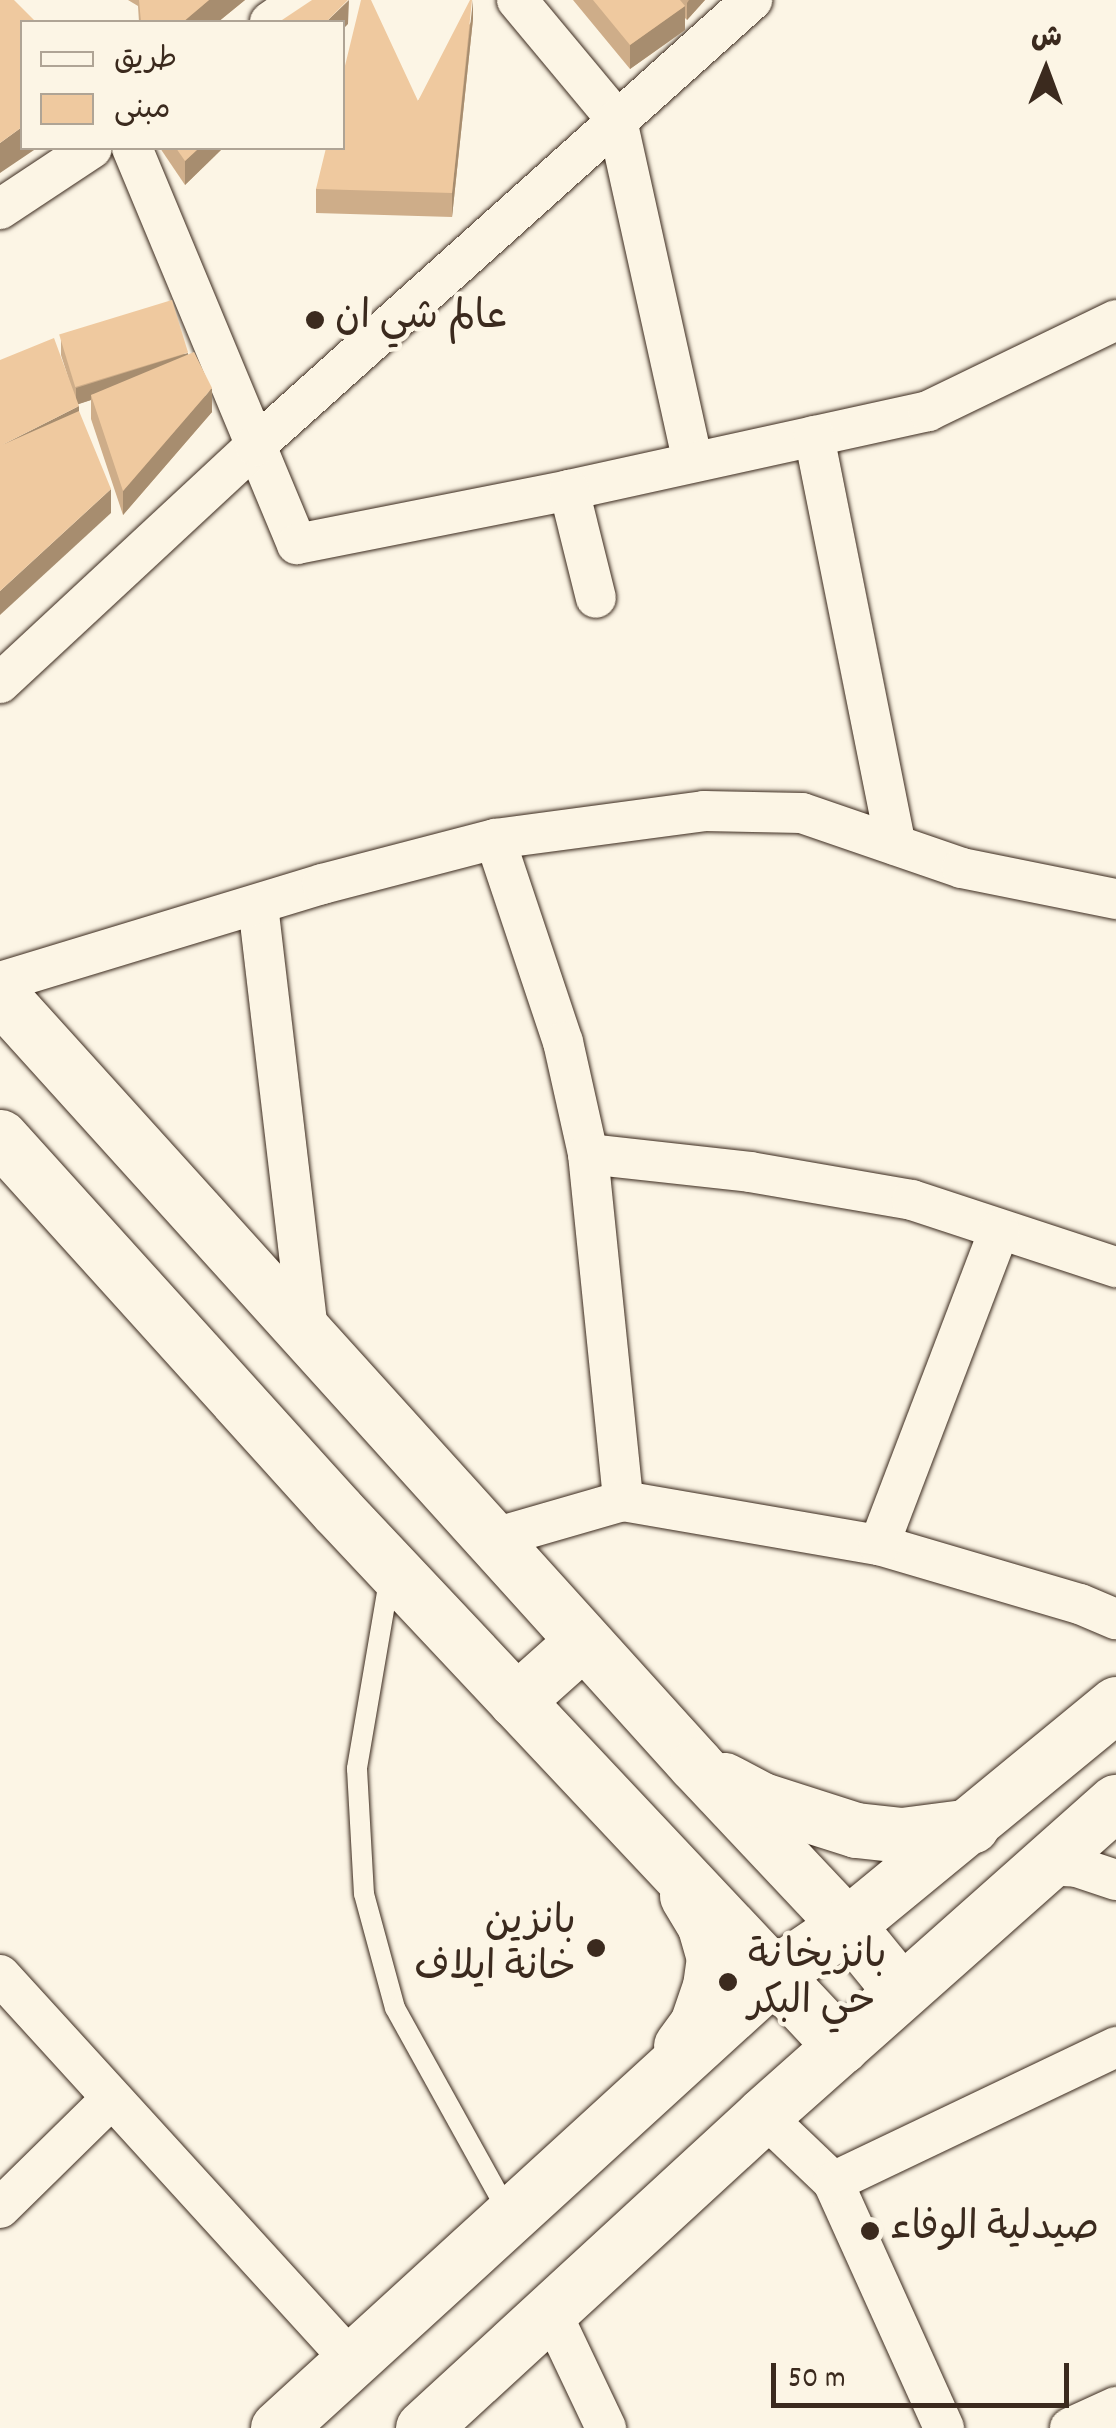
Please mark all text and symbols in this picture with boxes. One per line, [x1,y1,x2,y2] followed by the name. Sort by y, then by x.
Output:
[20,20,345,150] legend
[996,20,1096,120] north arrow
[1031,20,1062,60] text: ش
[114,40,177,83] text: طريق
[114,90,170,133] text: مبنى
[335,296,507,344] place label: عالم شي ان
[304,309,326,331] marker: عالم شي ان
[414,1901,576,1995] place label: بانزين خانة ايلاف
[748,1935,887,2029] place label: بانزيخانة حي البكر
[585,1937,607,1959] marker: بانزين خانة ايلاف
[717,1971,739,1993] marker: بانزيخانة حي البكر
[890,2207,1099,2255] place label: صيدلية الوفاء
[859,2220,881,2242] marker: صيدلية الوفاء
[776,2343,1074,2405] scale bar
[788,2359,846,2402] text: 50 m

